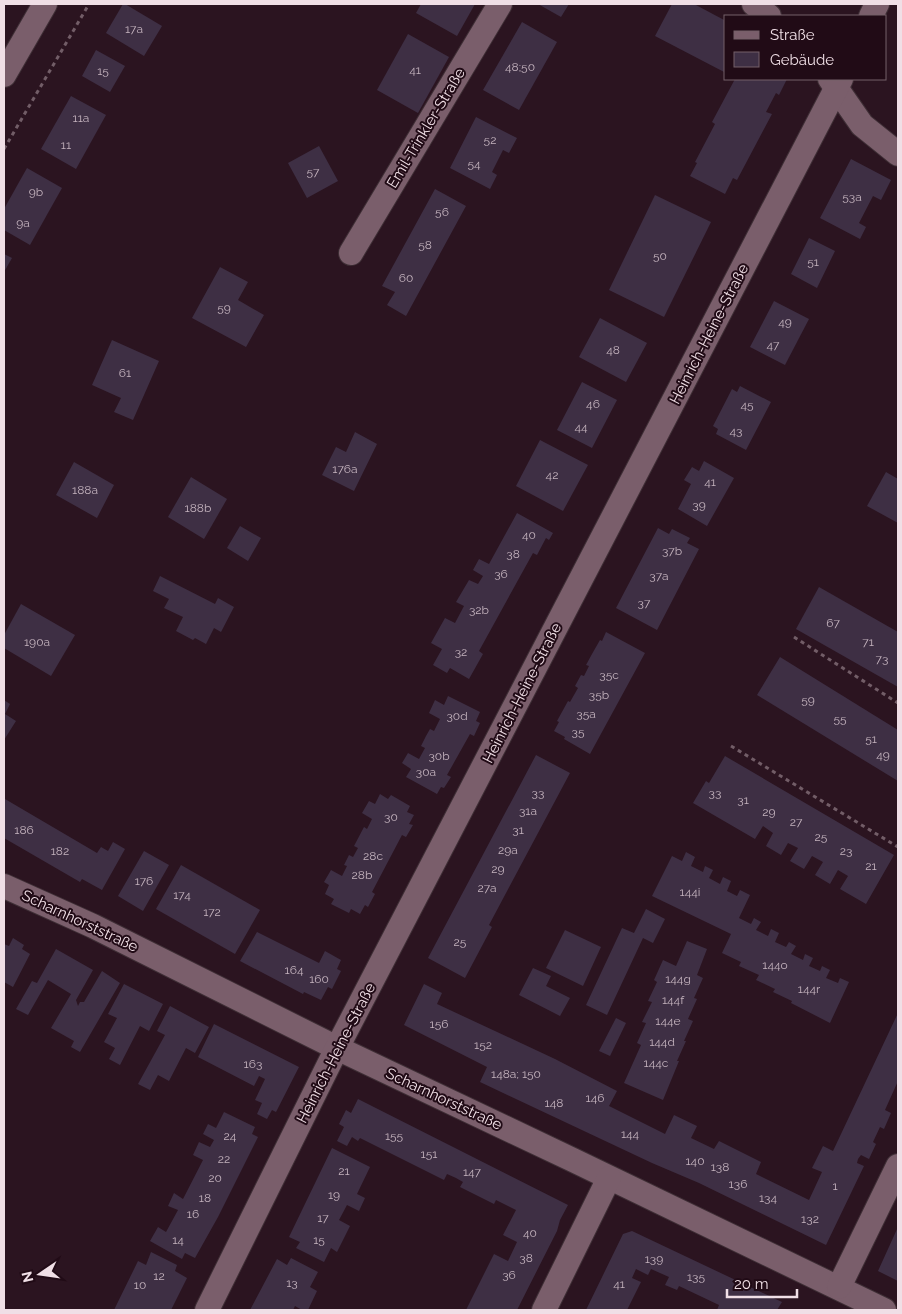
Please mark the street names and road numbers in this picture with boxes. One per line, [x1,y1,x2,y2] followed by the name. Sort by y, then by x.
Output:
[383,65,469,191] street label: Emil-Trinkler-Straße
[666,261,752,407] street label: Heinrich-Heine-Straße
[479,620,565,766] street label: Heinrich-Heine-Straße
[19,886,141,956] street label: Scharnhorststraße
[293,980,379,1126] street label: Heinrich-Heine-Straße
[383,1064,505,1134] street label: Scharnhorststraße

